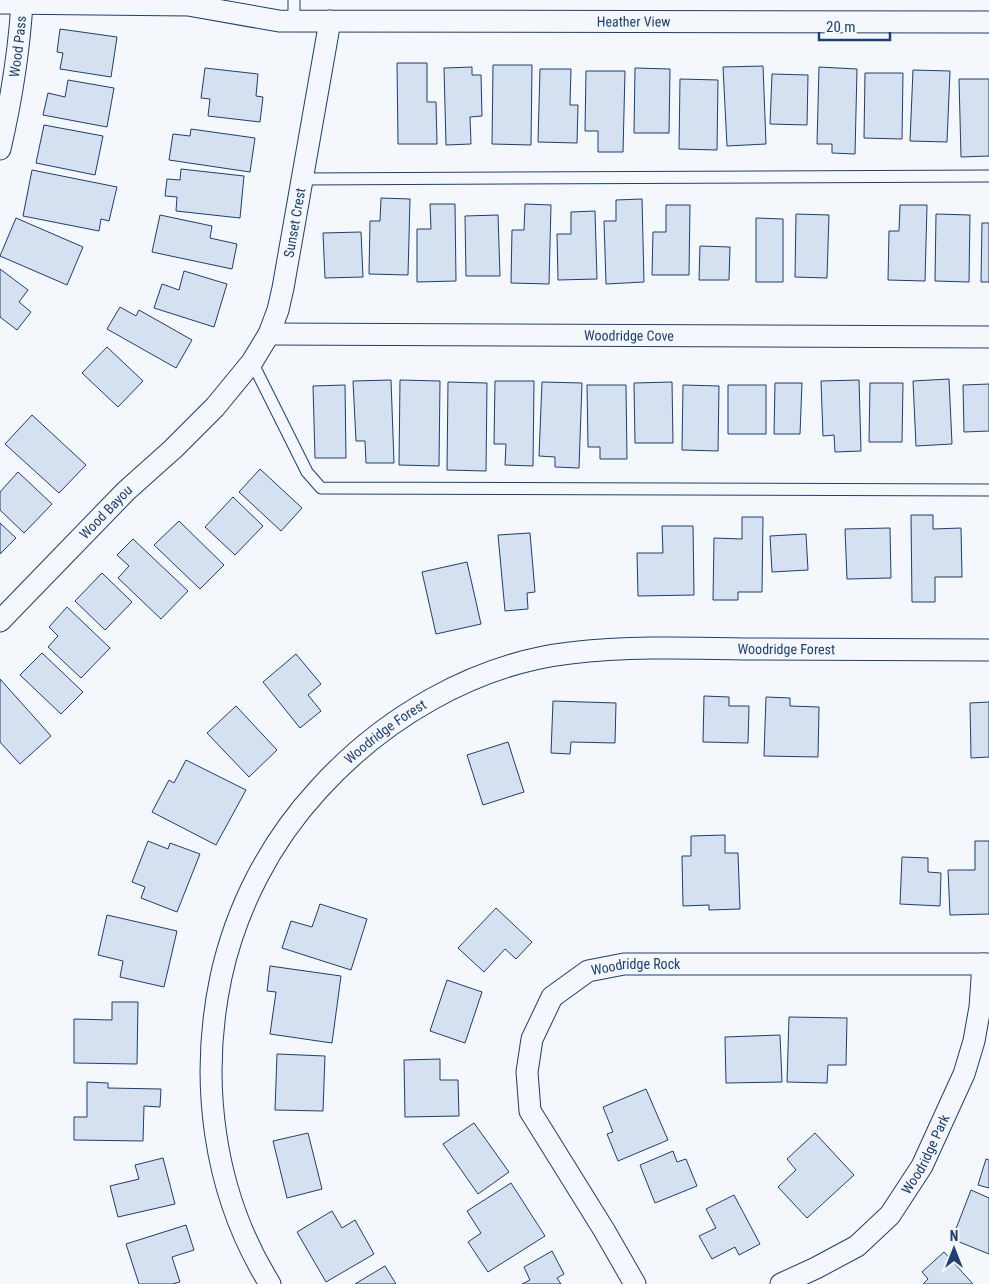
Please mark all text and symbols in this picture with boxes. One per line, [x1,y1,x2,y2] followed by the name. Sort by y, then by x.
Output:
[819,10,890,42] scale bar
[597,13,670,30] street label: Heather View
[6,15,29,78] street label: Wood Pass
[826,18,856,36] text: 20 m
[281,187,308,259] street label: Sunset Crest
[584,327,674,344] street label: Woodridge Cove
[76,482,135,542] street label: Wood Bayou
[737,641,835,657] street label: Woodridge Forest
[341,696,429,767] street label: Woodridge Forest
[590,956,681,978] street label: Woodridge Rock
[898,1111,953,1197] street label: Woodridge Park
[929,1224,979,1274] north arrow
[950,1228,958,1244] text: N

